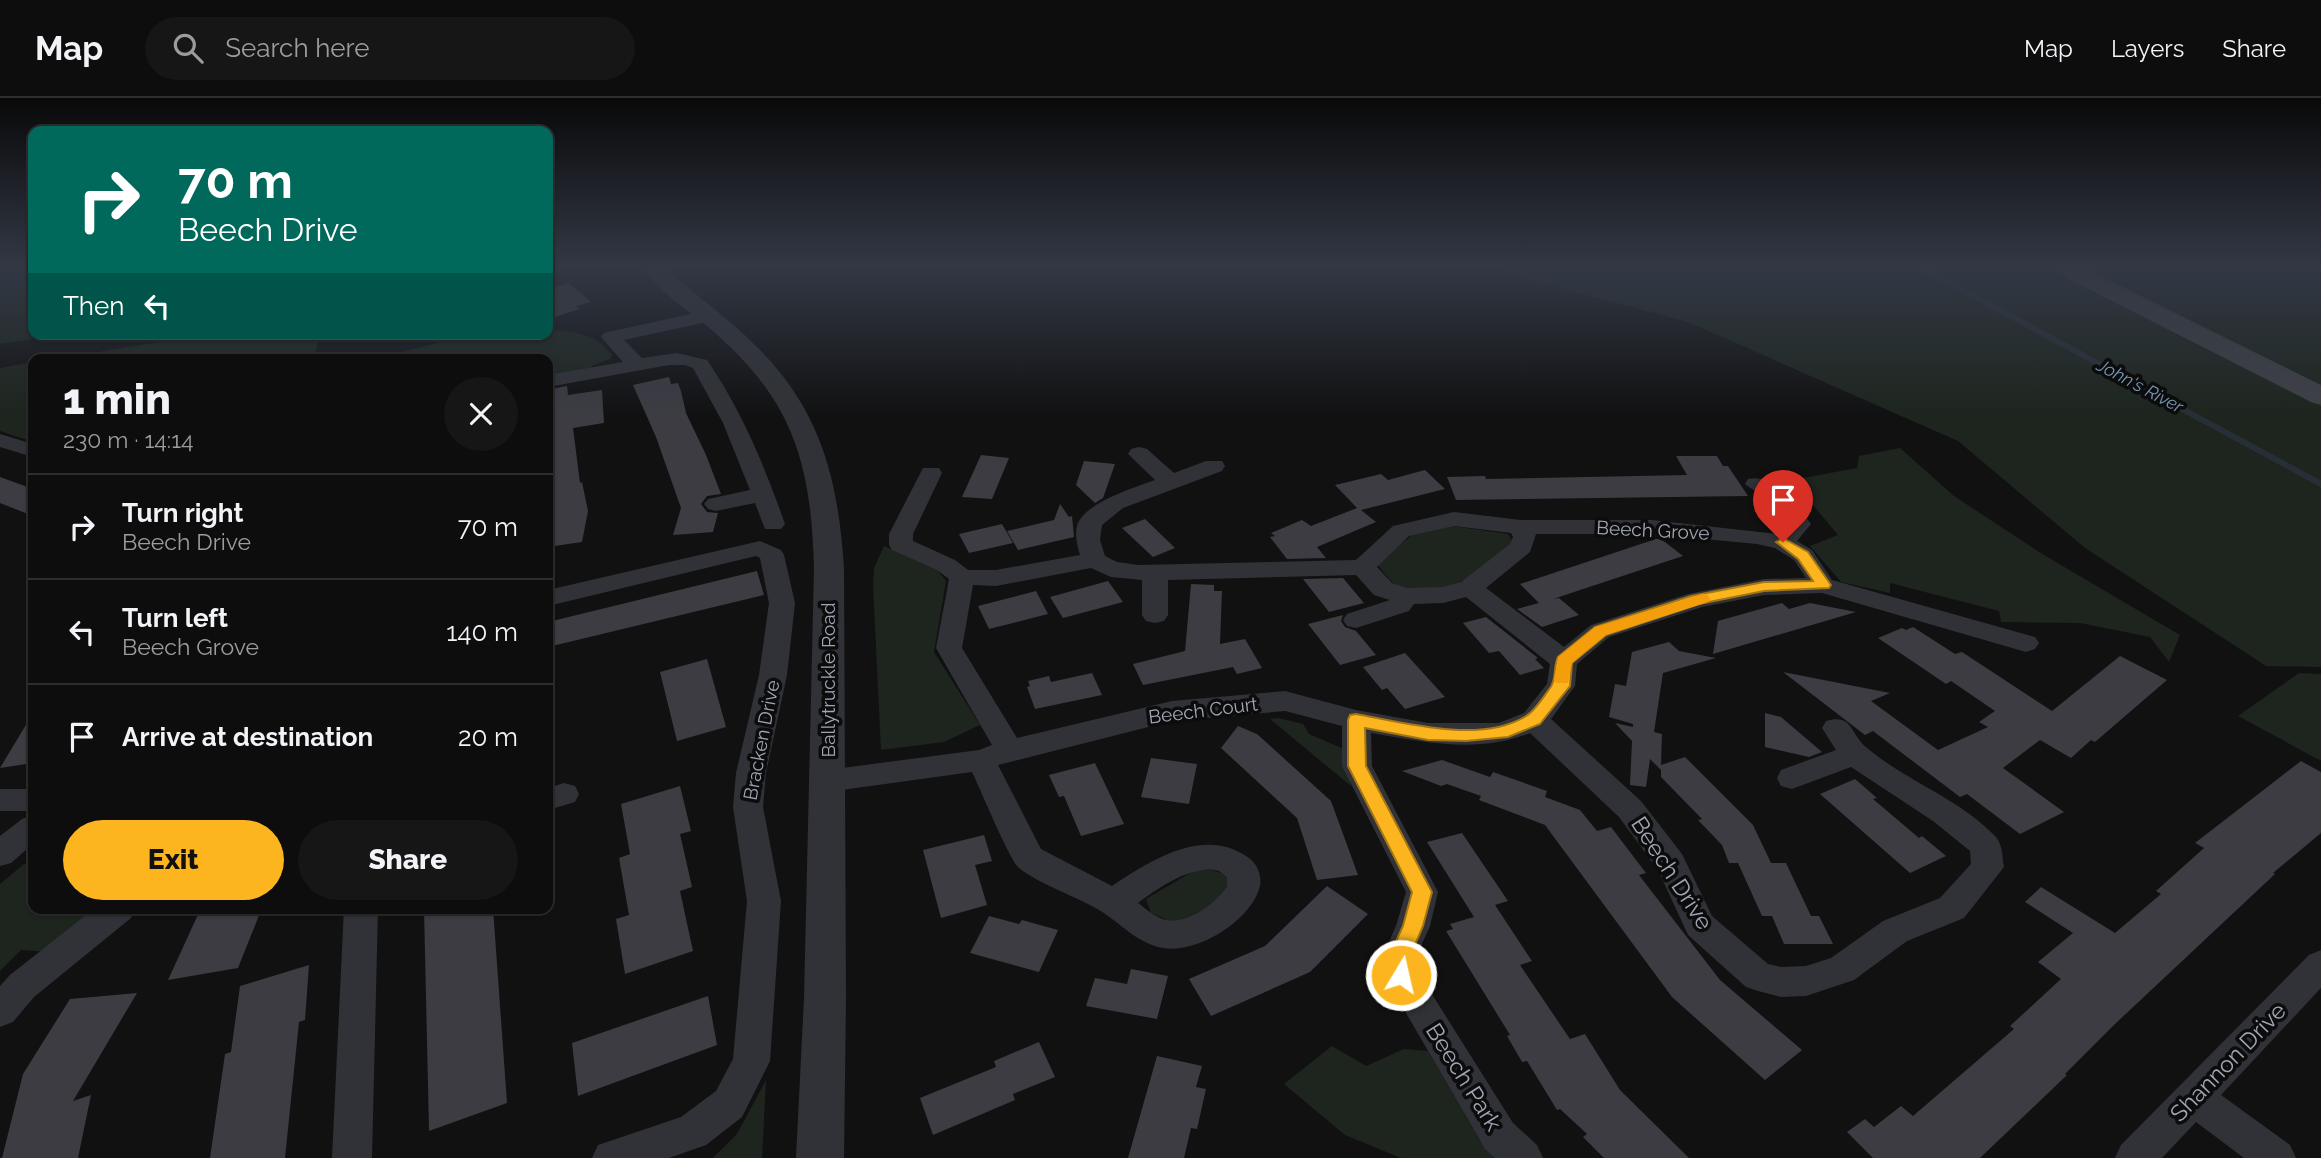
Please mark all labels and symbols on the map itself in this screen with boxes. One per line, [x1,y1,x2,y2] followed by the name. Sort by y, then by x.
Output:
[2093,354,2188,417] water label: John's River
[1753,470,1813,542] pin
[1596,516,1710,544] street label: Beech Grove
[817,603,839,757] street label: Ballytruckle Road
[739,678,783,802] street label: Bracken Drive
[1147,692,1260,728] street label: Beech Court
[1626,811,1719,934] street label: Beech Drive
[1364,938,1438,1012] position arrow
[2164,997,2291,1127] street label: Shannon Drive
[1421,1018,1508,1135] street label: Beech Park

